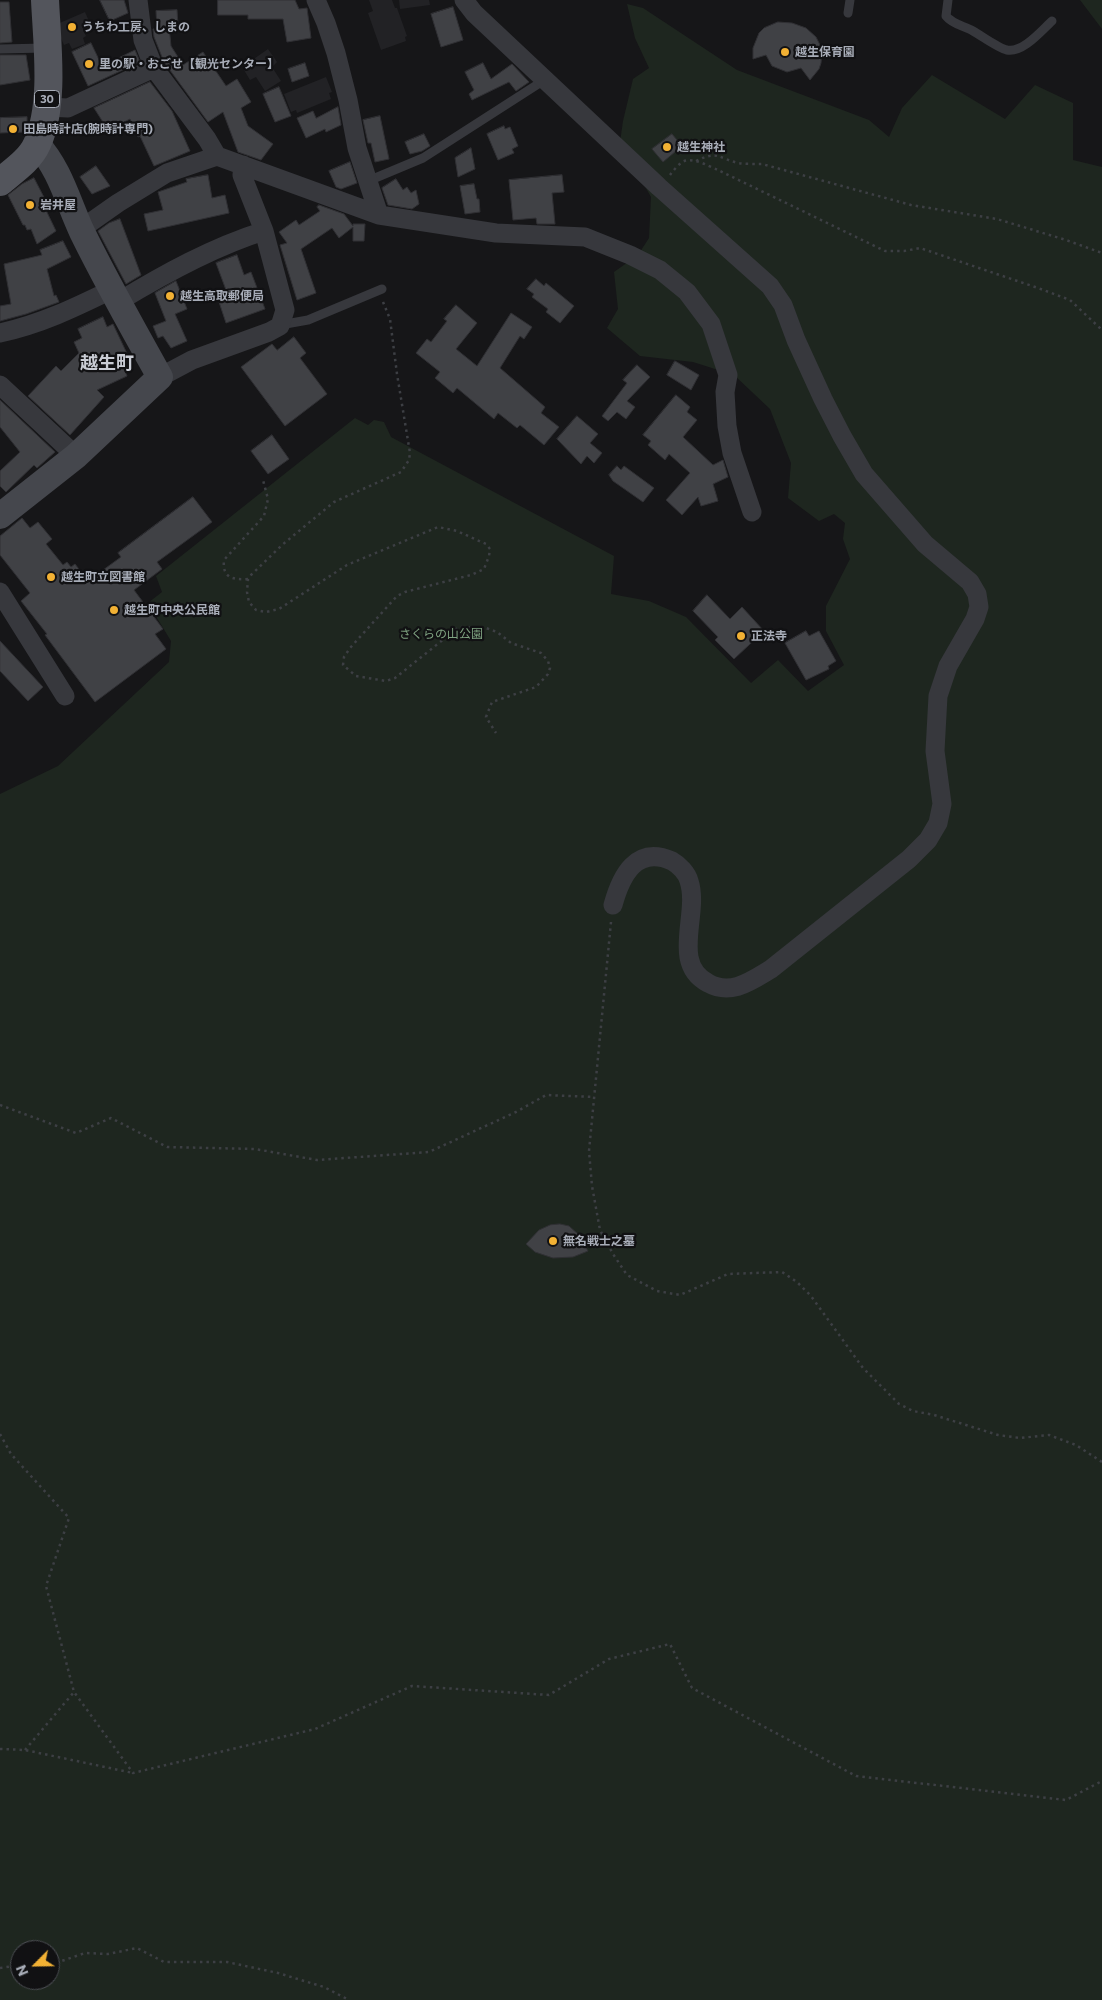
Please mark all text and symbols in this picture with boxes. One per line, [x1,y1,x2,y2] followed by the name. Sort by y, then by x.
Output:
[82,20,190,34] place label: うちわ工房、しまの
[66,21,78,33] marker: うちわ工房、しまの
[795,45,855,59] place label: 越生保育園
[779,46,791,58] marker: 越生保育園
[99,57,279,71] place label: 里の駅・おごせ【観光センター】
[83,58,95,70] marker: 里の駅・おごせ【観光センター】
[34,90,60,108] road number: 30
[23,122,153,136] place label: 田島時計店(腕時計専門)
[7,123,19,135] marker: 田島時計店(腕時計専門)
[677,140,725,154] place label: 越生神社
[661,141,673,153] marker: 越生神社
[40,198,76,212] place label: 岩井屋
[24,199,36,211] marker: 岩井屋
[180,289,264,303] place label: 越生高取郵便局
[164,290,176,302] marker: 越生高取郵便局
[80,352,134,374] district label: 越生町
[61,570,145,584] place label: 越生町立図書館
[45,571,57,583] marker: 越生町立図書館
[124,603,220,617] place label: 越生町中央公民館
[108,604,120,616] marker: 越生町中央公民館
[399,627,483,641] park label: さくらの山公園
[751,629,787,643] place label: 正法寺
[735,630,747,642] marker: 正法寺
[563,1234,635,1248] place label: 無名戦士之墓
[547,1235,559,1247] marker: 無名戦士之墓
[10,1940,60,1990] north arrow
[12,1963,32,1979] text: N

